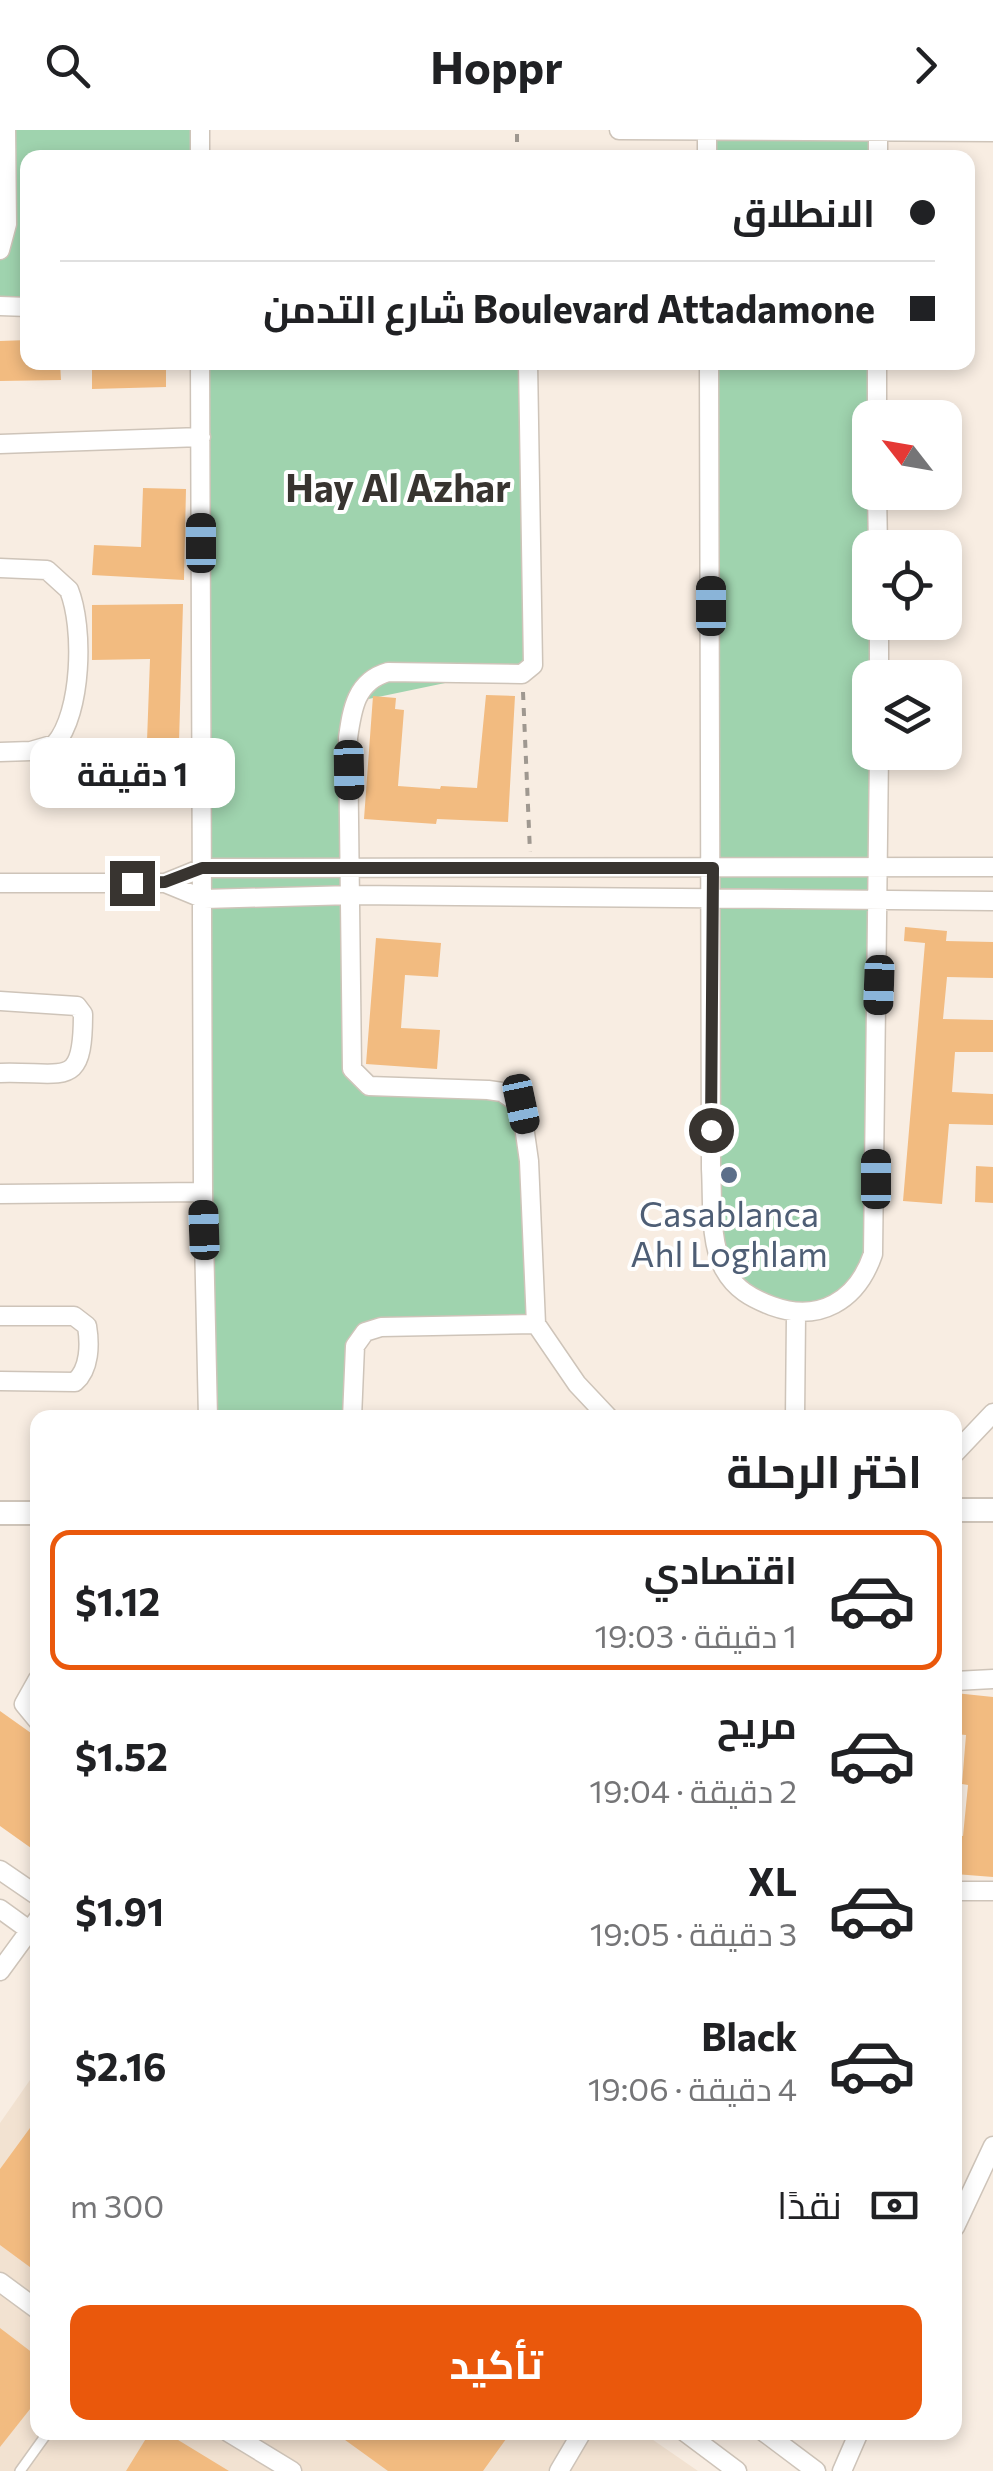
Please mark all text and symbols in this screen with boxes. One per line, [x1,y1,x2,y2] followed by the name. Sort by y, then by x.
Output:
[40,38,95,93] icon: search
[430,38,563,93] text: Hoppr
[898,38,953,93] icon: forward
[732,188,875,235] text: الانطلاق
[263,284,875,331] text: Boulevard Attadamone شارع التدمن
[852,400,962,510] north arrow
[852,400,962,770] map controls
[285,463,511,510] district label: Hay Al Azhar
[186,513,216,573] car
[852,530,962,640] button: locate
[696,576,726,636] car
[852,660,962,770] button: layers
[29,738,234,808] callout: 1 دقيقة
[333,740,365,800] car
[77,753,188,793] text: 1 دقيقة
[110,861,155,906] route end
[863,954,895,1016] car
[500,1072,542,1136] car
[689,1108,734,1153] route start
[861,1149,891,1209] car
[718,1164,740,1186] marker: Casablanca Ahl Loghlam
[630,1191,828,1274] place label: Casablanca Ahl Loghlam
[188,1199,220,1261] car
[726,1442,922,1497] text: اختر الرحلة
[644,1545,797,1592] text: اقتصادي
[827,1555,917,1645] icon: car
[75,1577,160,1624] text: $1.12
[594,1615,797,1655] text: 1 دقيقة · 19:03
[717,1700,797,1747] text: مريح
[827,1710,917,1800] icon: car
[75,1732,168,1779] text: $1.52
[589,1770,797,1810] text: 2 دقيقة · 19:04
[748,1857,797,1904] text: XL
[827,1865,917,1955] icon: car
[75,1887,164,1934] text: $1.91
[590,1913,797,1953] text: 3 دقيقة · 19:05
[701,2012,797,2059] text: Black
[827,2020,917,2110] icon: car
[75,2042,166,2089] text: $2.16
[588,2068,797,2108] text: 4 دقيقة · 19:06
[867,2178,922,2233] icon: cash
[777,2180,842,2227] text: نقدًا
[70,2185,164,2225] text: 300 m
[70,2305,922,2420] button: تأكيد

